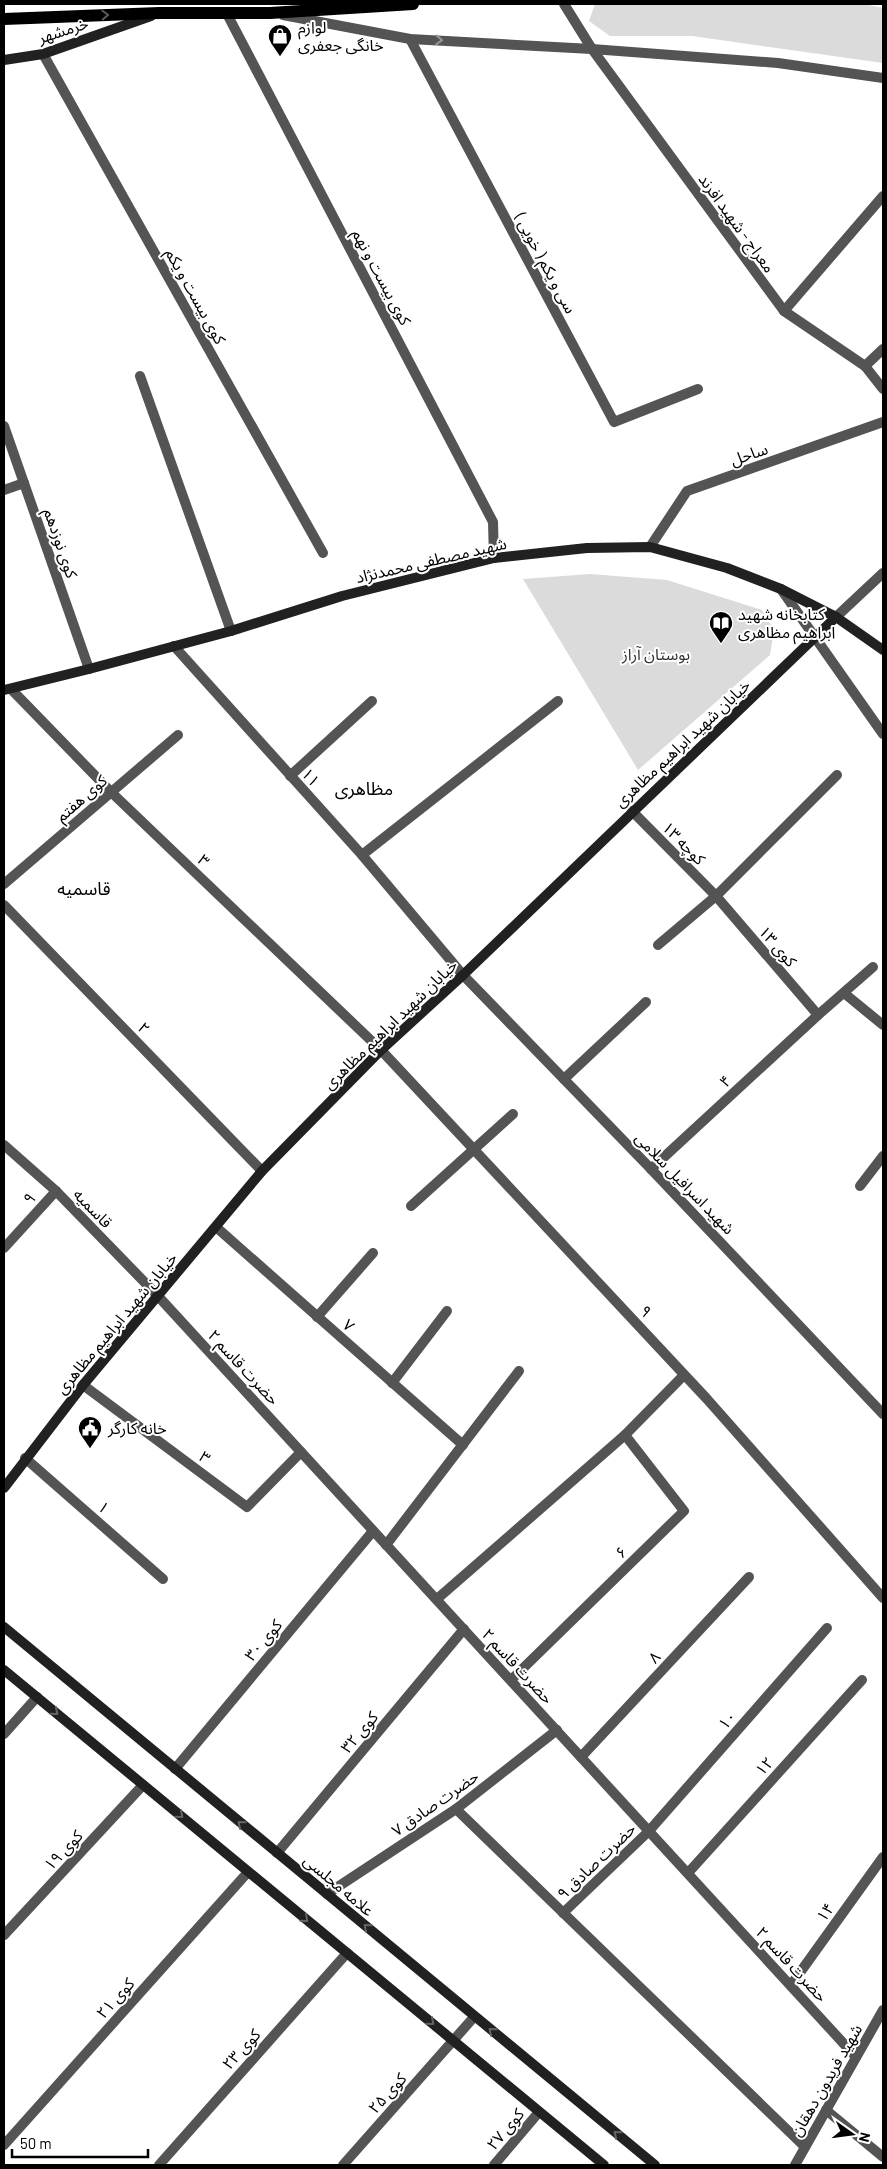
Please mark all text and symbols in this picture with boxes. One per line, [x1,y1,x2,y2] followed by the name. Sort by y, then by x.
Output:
[102,10,109,20] one-way arrow
[34,13,91,48] street label: خرمشهر
[298,17,384,55] place label: لوازم خانگی جعفری
[267,23,293,57] shop icon: لوازم خانگی جعفری
[435,35,443,46] one-way arrow
[692,170,780,278] street label: معراج - شهید افرند
[508,208,581,318] street label: سی و یکم ( خویی )
[346,226,416,330] street label: کوی بیست و نهم
[159,245,231,349] street label: کوی بیست و یکم
[728,438,770,470] street label: ساحل
[37,505,82,582] street label: کوی نوزدهم
[354,533,508,587] street label: شهید مصطفی محمدنژاد
[738,604,835,645] place label: کتابخانه شهید ابراهیم مظاهری
[708,610,734,644] library icon: کتابخانه شهید ابراهیم مظاهری
[621,644,690,664] park label: بوستان آراز
[610,675,756,813] street label: خیابان شهید ابراهیم مظاهری
[298,764,325,790] street label: ۱۱
[51,770,113,828] street label: کوی هفتم
[335,777,393,800] district label: مظاهری
[657,817,710,870] street label: کوچه ۱۳
[194,850,214,870] street label: ۳
[57,877,111,899] district label: قاسمیه
[755,921,801,971] street label: کوی ۱۳
[319,955,463,1095] street label: خیابان شهید ابراهیم مظاهری
[134,1018,154,1038] street label: ۲
[715,1071,734,1091] street label: ۴
[631,1128,739,1238] street label: شهید اسرافیل سلامی
[70,1184,117,1231] street label: قاسمیه
[19,1188,39,1207] street label: ۹
[51,1248,183,1400] street label: خیابان شهید ابراهیم مظاهری
[636,1301,656,1320] street label: ۹
[340,1314,359,1335] street label: ۷
[202,1325,284,1411] street label: ۲ حضرت قاسم
[77,1415,103,1449] public building icon: خانه کارگر
[107,1418,167,1438] place label: خانه کارگر
[196,1446,215,1467] street label: ۳
[95,1496,114,1517] street label: ۱
[611,1542,631,1562] street label: ۶
[240,1615,286,1665] street label: کوی ۳۰
[476,1624,558,1710] street label: ۲ حضرت قاسم
[644,1647,664,1666] street label: ۸
[49,1706,58,1715] one-way arrow
[336,1707,382,1757] street label: کوی ۳۲
[713,1707,740,1733] street label: ۱۰
[750,1753,777,1779] street label: ۱۲
[388,1766,482,1840] street label: ۷ حضرت صادق
[174,1810,183,1818] one-way arrow
[553,1819,639,1903] street label: ۹ حضرت صادق
[238,1820,247,1829] one-way arrow
[39,1825,87,1874] street label: کوی ۱۹
[300,1850,378,1920] street label: علامه مجلسی
[812,1899,838,1925] street label: ۱۴
[300,1913,309,1922] one-way arrow
[750,1922,832,2008] street label: ۲ حضرت قاسم
[363,1924,372,1933] one-way arrow
[92,1973,139,2022] street label: کوی ۲۱
[425,2017,434,2026] one-way arrow
[786,2020,866,2140] street label: شهید فریدون دهقان
[218,2024,265,2073] street label: کوی ۲۳
[488,2028,497,2037] one-way arrow
[364,2068,411,2117] street label: کوی ۲۵
[482,2104,528,2154] street label: کوی ۲۷
[827,2109,877,2159] north arrow
[12,2126,149,2158] scale bar
[856,2131,874,2144] text: N
[614,2132,623,2140] one-way arrow
[20,2134,52,2152] text: 50 m

